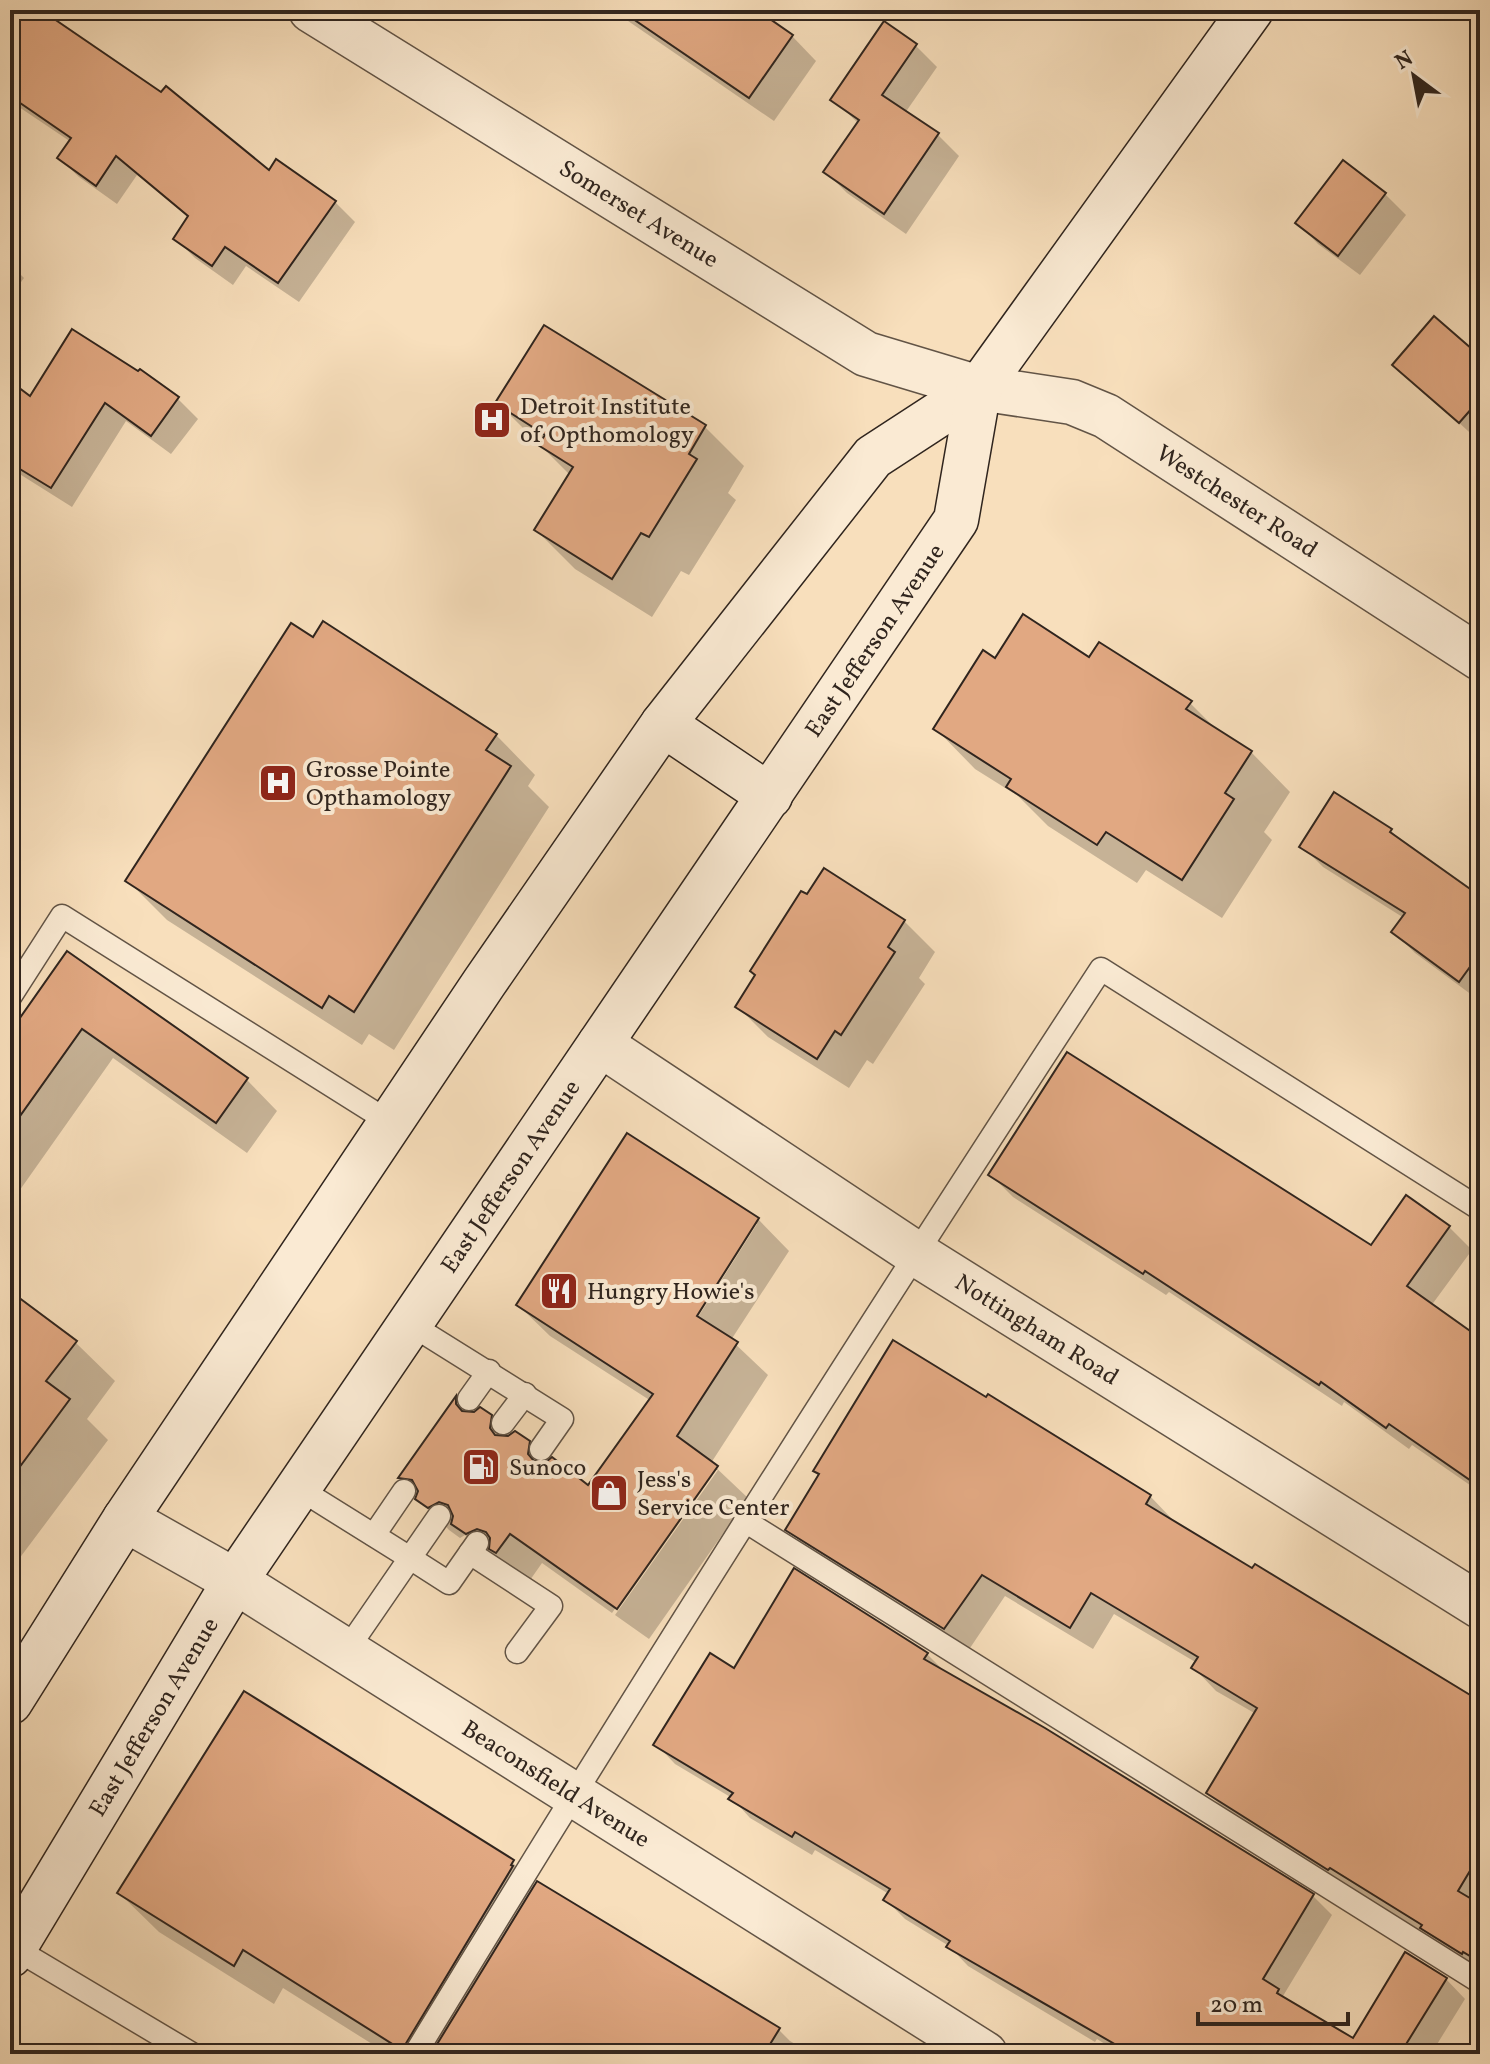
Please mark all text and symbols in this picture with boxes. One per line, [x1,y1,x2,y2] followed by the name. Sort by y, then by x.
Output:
[1374,36,1454,116] north arrow
[1390,44,1420,79] text: N
[552,153,724,278] street label: Somerset Avenue
[520,391,694,453] place label: Detroit Institute of Opthomology
[471,399,513,441] hospital icon: Detroit Institute of Opthomology
[1148,438,1324,568] street label: Westchester Road
[798,538,954,745] street label: East Jefferson Avenue
[306,754,451,816] place label: Grosse Pointe Opthamology
[257,762,299,804] hospital icon: Grosse Pointe Opthamology
[434,1074,590,1281] street label: East Jefferson Avenue
[947,1267,1125,1395] street label: Nottingham Road
[538,1270,580,1312] restaurant icon: Hungry Howie's
[587,1276,755,1310] place label: Hungry Howie's
[460,1446,502,1488] fuel station icon: Sunoco
[509,1452,586,1486] place label: Sunoco
[637,1464,789,1526] place label: Jess's Service Center
[588,1472,630,1514] shop icon: Jess's Service Center
[82,1612,228,1824] street label: East Jefferson Avenue
[454,1713,656,1858] street label: Beaconsfield Avenue
[1198,1976,1348,2026] scale bar
[1210,1989,1263,2023] text: 20 m

